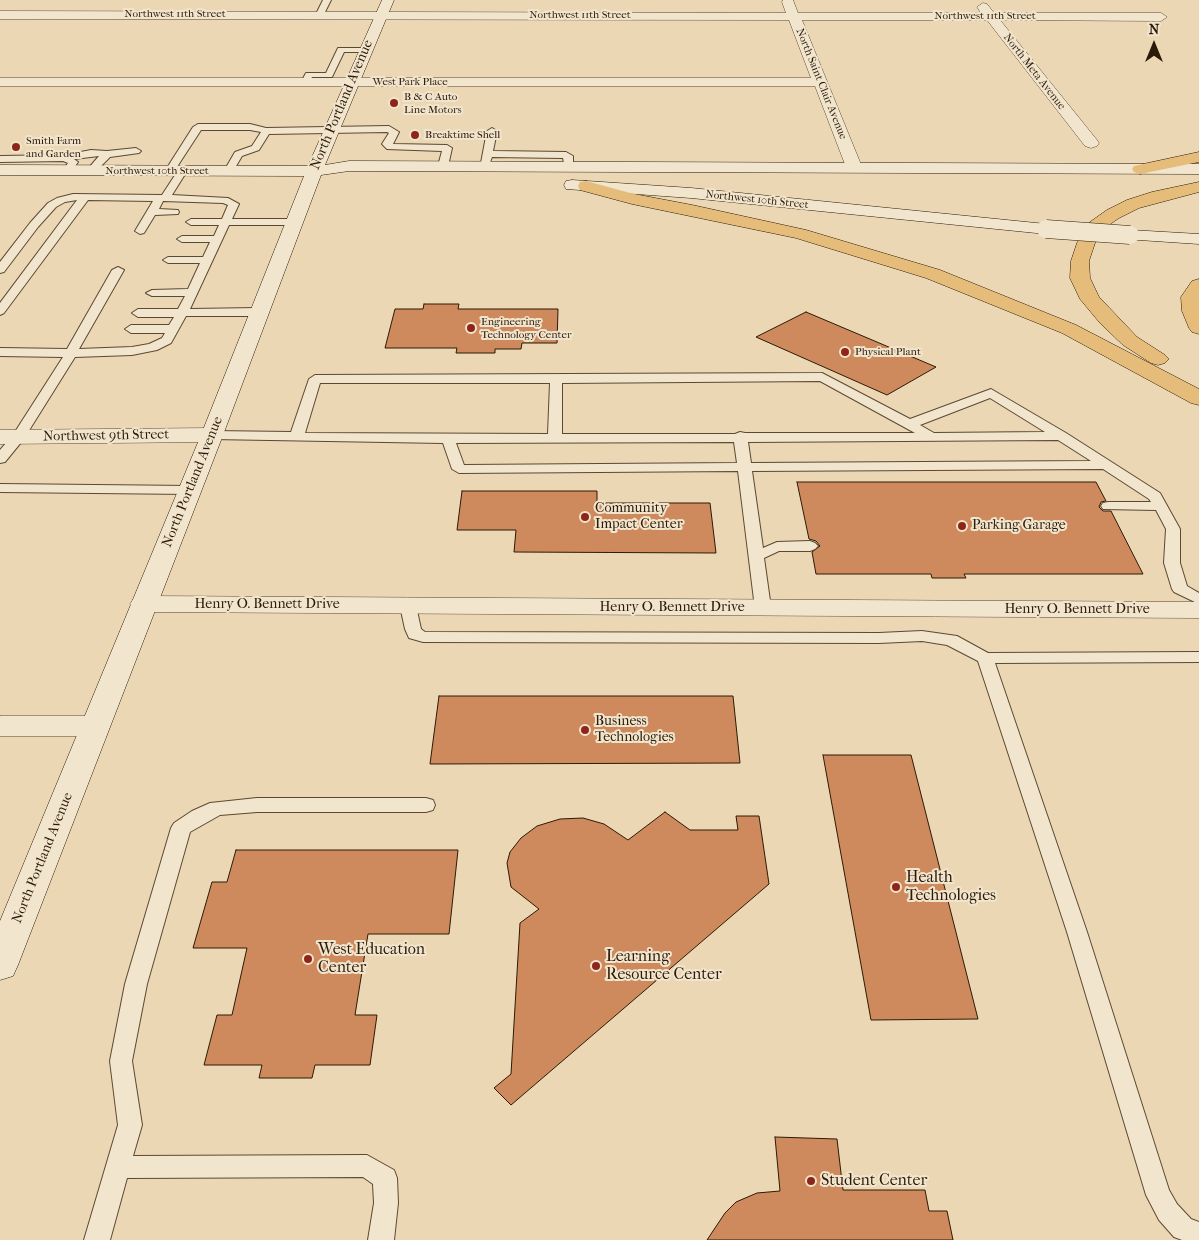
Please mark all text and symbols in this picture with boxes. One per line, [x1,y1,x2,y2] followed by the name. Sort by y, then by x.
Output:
[124,7,226,21] street label: Northwest 11th Street
[529,8,631,22] street label: Northwest 11th Street
[934,9,1036,23] street label: Northwest 11th Street
[1129,20,1179,70] north arrow
[1149,21,1159,38] text: N
[793,26,849,142] street label: North Saint Clair Avenue
[1000,31,1068,113] street label: North Meta Avenue
[307,37,377,173] street label: North Portland Avenue
[372,75,448,89] street label: West Park Place
[404,90,462,116] place label: B & C Auto Line Motors
[388,97,400,109] marker: B & C Auto Line Motors
[425,128,500,142] place label: Breaktime Shell
[409,129,421,141] marker: Breaktime Shell
[26,134,81,160] place label: Smith Farm and Garden
[10,141,22,153] marker: Smith Farm and Garden
[105,164,209,178] street label: Northwest 10th Street
[705,188,809,212] street label: Northwest 10th Street
[481,315,572,341] place label: Engineering Technology Center
[465,322,477,334] marker: Engineering Technology Center
[855,345,921,359] place label: Physical Plant
[839,346,851,358] marker: Physical Plant
[159,414,227,550] street label: North Portland Avenue
[43,426,169,446] street label: Northwest 9th Street
[595,501,683,534] place label: Community Impact Center
[579,511,591,523] marker: Community Impact Center
[972,518,1066,534] place label: Parking Garage
[956,520,968,532] marker: Parking Garage
[194,597,340,613] street label: Henry O. Bennett Drive
[599,600,745,616] street label: Henry O. Bennett Drive
[1004,602,1150,618] street label: Henry O. Bennett Drive
[595,714,674,746] place label: Business Technologies
[579,724,591,736] marker: Business Technologies
[9,790,77,926] street label: North Portland Avenue
[906,868,996,906] place label: Health Technologies
[890,881,902,893] marker: Health Technologies
[318,940,425,978] place label: West Education Center
[606,947,722,985] place label: Learning Resource Center
[302,953,314,965] marker: West Education Center
[590,960,602,972] marker: Learning Resource Center
[821,1171,927,1191] place label: Student Center
[805,1175,817,1187] marker: Student Center

